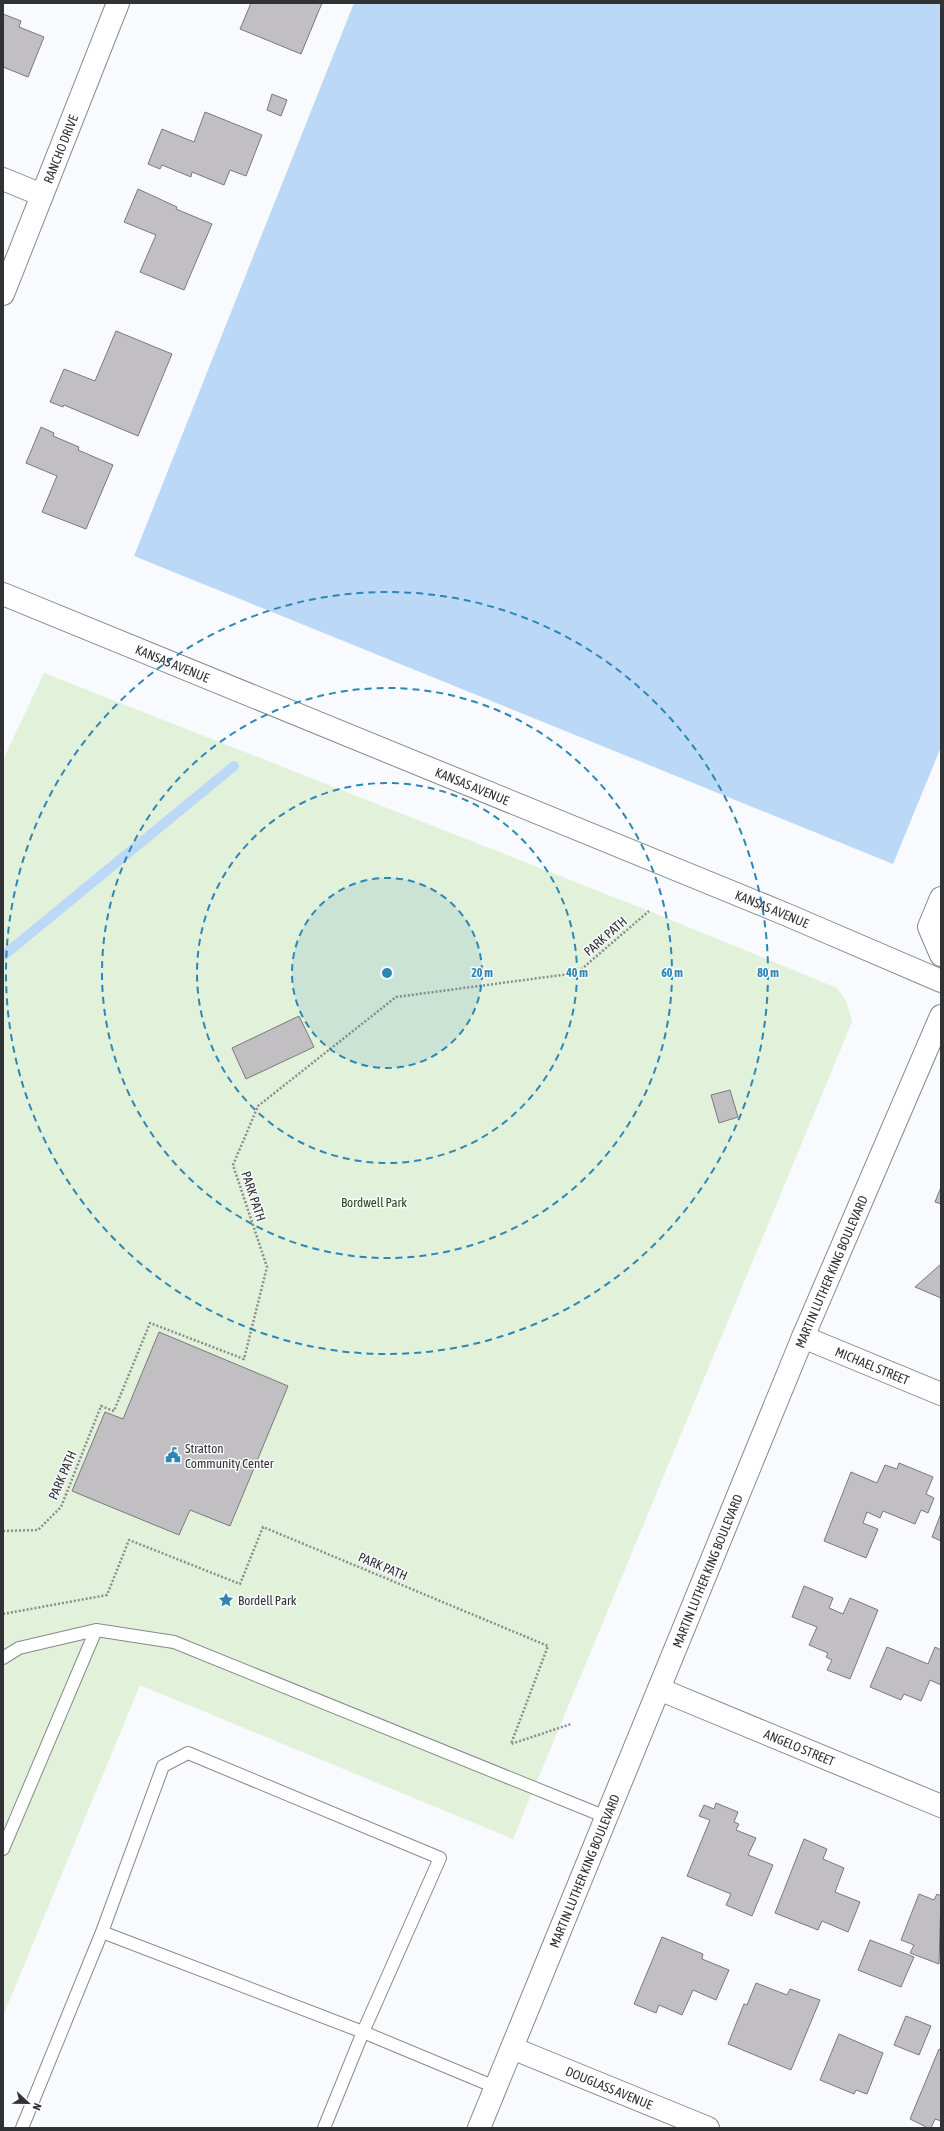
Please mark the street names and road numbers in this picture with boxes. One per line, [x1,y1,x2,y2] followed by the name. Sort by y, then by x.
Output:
[41,112,81,186] street label: RANCHO DRIVE
[133,642,212,686] street label: KANSAS AVENUE
[433,765,512,808] street label: KANSAS AVENUE
[733,887,811,932] street label: KANSAS AVENUE
[581,914,630,959] street label: PARK PATH
[238,1169,269,1223] street label: PARK PATH
[792,1193,871,1350] street label: MARTIN LUTHER KING BOULEVARD
[833,1344,912,1388] street label: MICHAEL STREET
[45,1448,79,1502] street label: PARK PATH
[670,1492,746,1650] street label: MARTIN LUTHER KING BOULEVARD
[356,1549,410,1583] street label: PARK PATH
[762,1726,837,1769] street label: ANGELO STREET
[547,1792,623,1950] street label: MARTIN LUTHER KING BOULEVARD
[563,2064,655,2113] street label: DOUGLASS AVENUE

